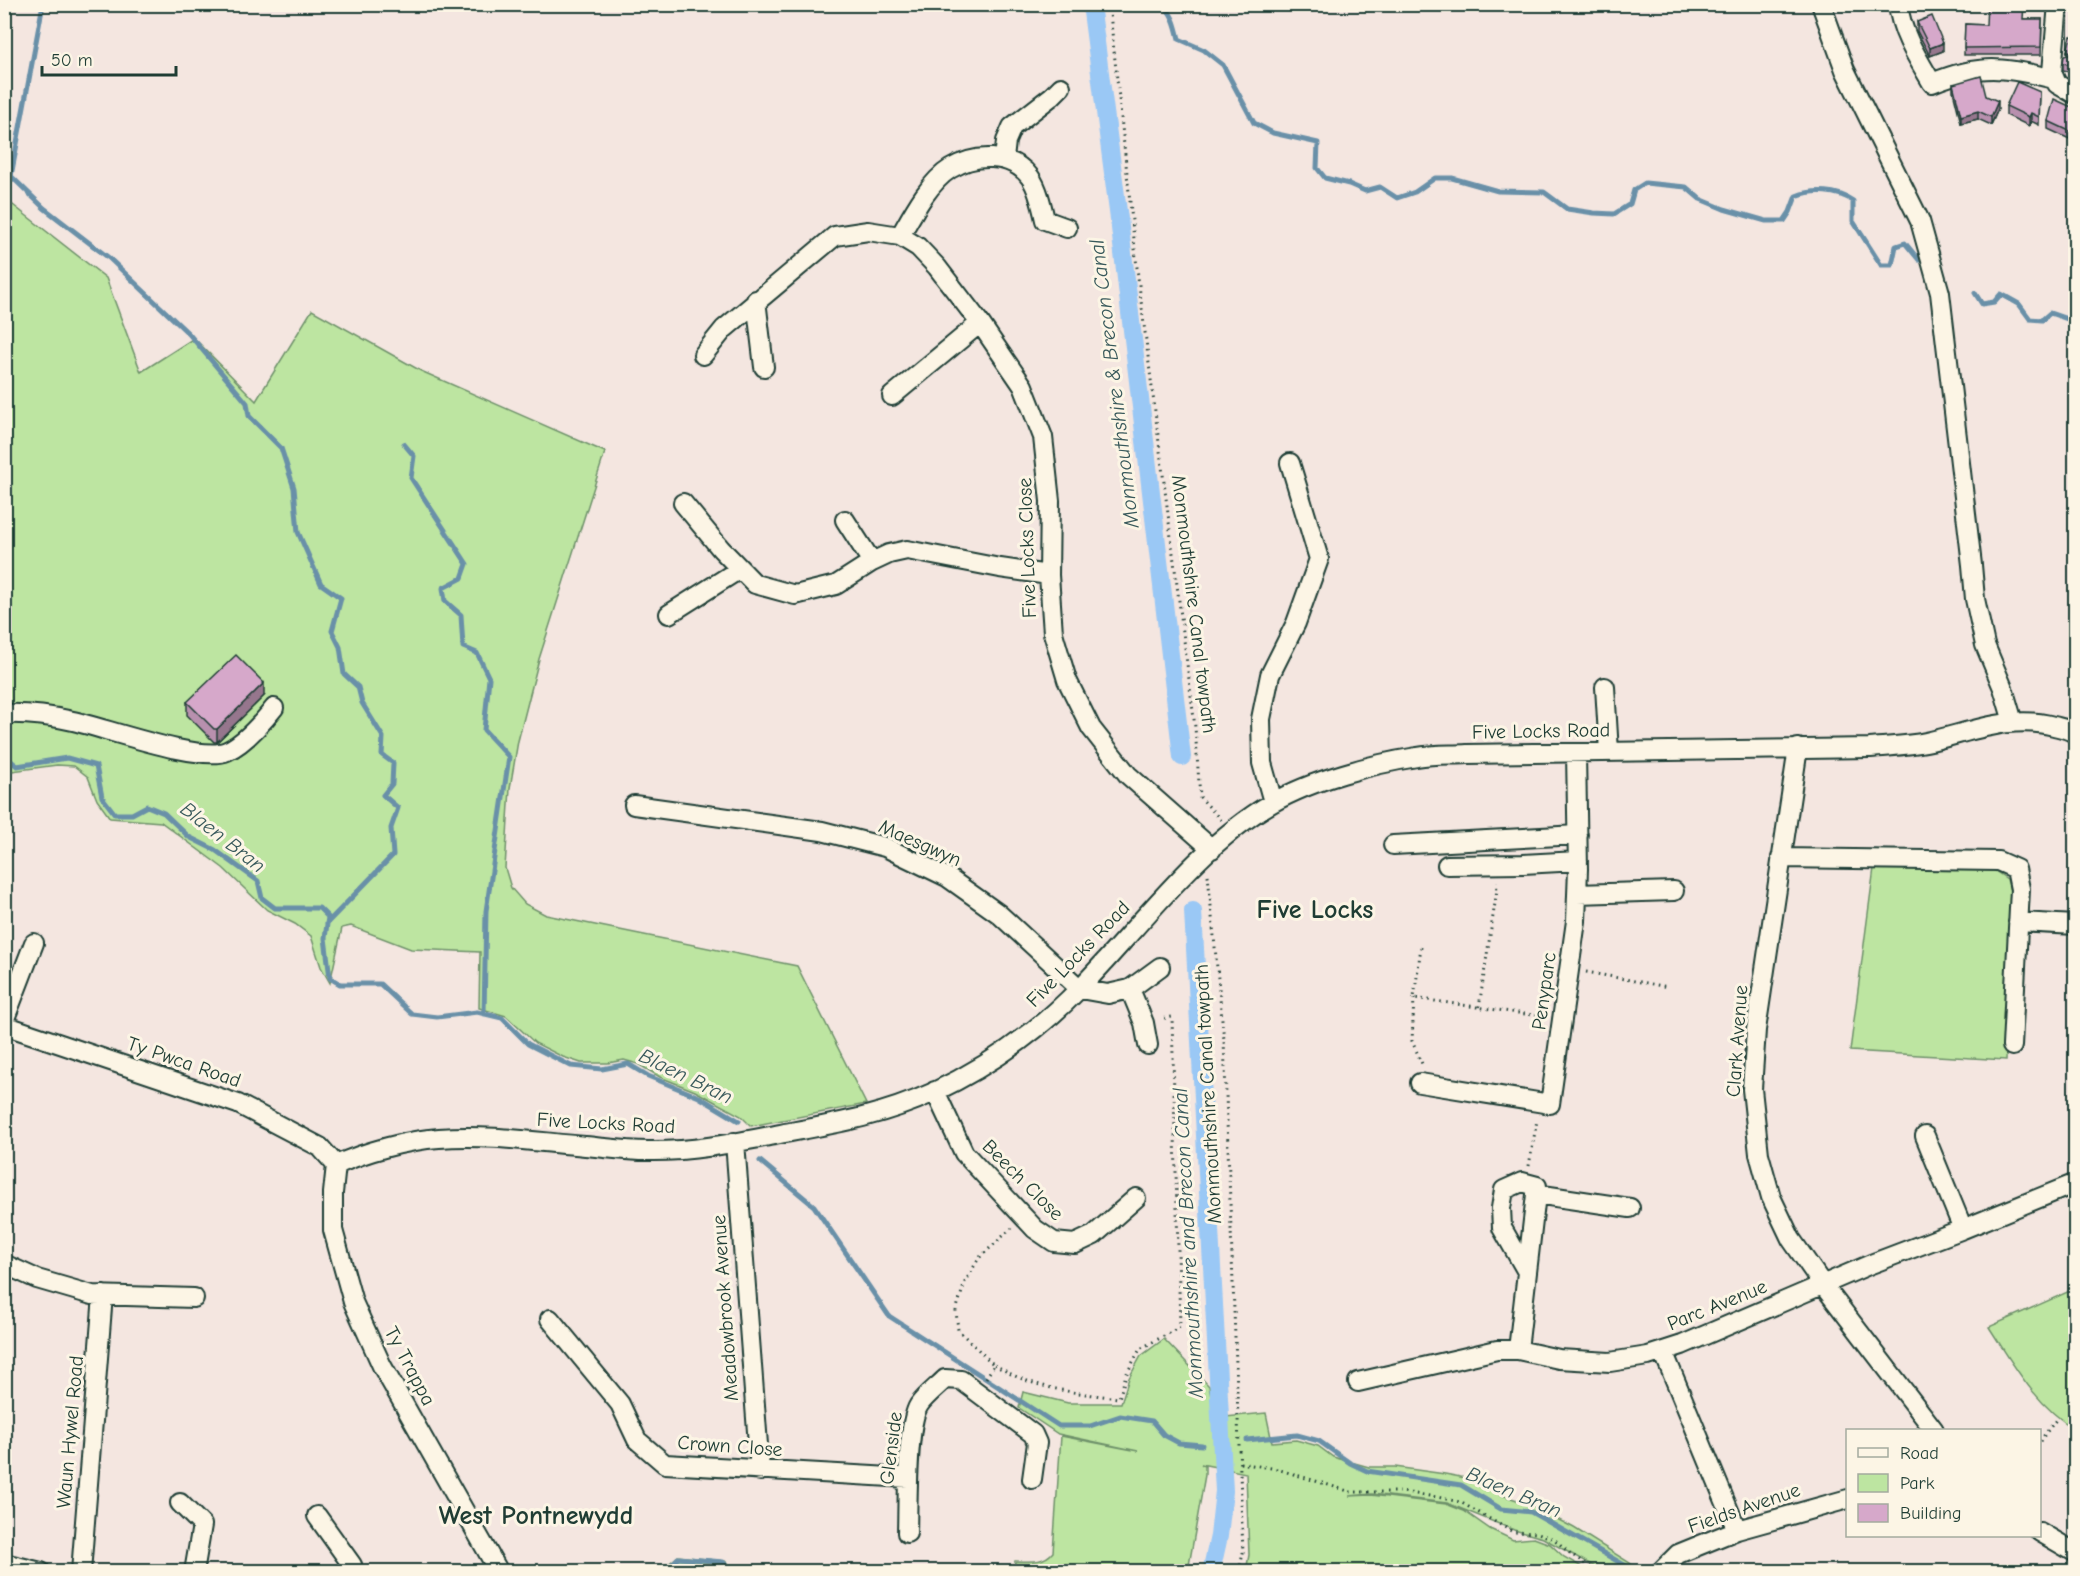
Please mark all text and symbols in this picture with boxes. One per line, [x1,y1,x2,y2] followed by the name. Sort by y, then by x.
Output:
[42,39,176,77] scale bar
[51,50,93,71] text: 50 m
[1084,238,1144,531] water label: Monmouthshire & Brecon Canal
[1167,474,1221,734] street label: Monmouthshire Canal towpath
[1013,477,1041,619] street label: Five Locks Close
[1472,718,1610,744] street label: Five Locks Road
[176,797,270,877] water label: Blaen Bran
[875,815,965,871] street label: Maesgwyn
[1257,895,1373,925] district label: Five Locks
[1022,896,1134,1012] street label: Five Locks Road
[1527,950,1561,1031] street label: Penyparc
[1190,964,1226,1224] street label: Monmouthshire Canal towpath
[1722,984,1752,1098] street label: Clark Avenue
[124,1032,244,1092] street label: Ty Pwca Road
[635,1043,737,1109] water label: Blaen Bran
[1168,1087,1208,1400] water label: Monmouthshire and Brecon Canal
[536,1108,676,1138] street label: Five Locks Road
[978,1135,1068,1225] street label: Beech Close
[707,1214,743,1402] street label: Meadowbrook Avenue
[1664,1275,1770,1335] street label: Parc Avenue
[380,1323,440,1409] street label: Ty Trappa
[52,1355,88,1509] street label: Waun Hywel Road
[875,1410,907,1486] street label: Glenside
[1846,1429,2041,1537] legend
[677,1431,783,1461] street label: Crown Close
[1900,1443,1939,1464] text: Road
[1463,1461,1565,1523] water label: Blaen Bran
[1900,1473,1935,1494] text: Park
[1685,1478,1803,1538] street label: Fields Avenue
[439,1501,633,1531] district label: West Pontnewydd
[1900,1503,1962,1524] text: Building

